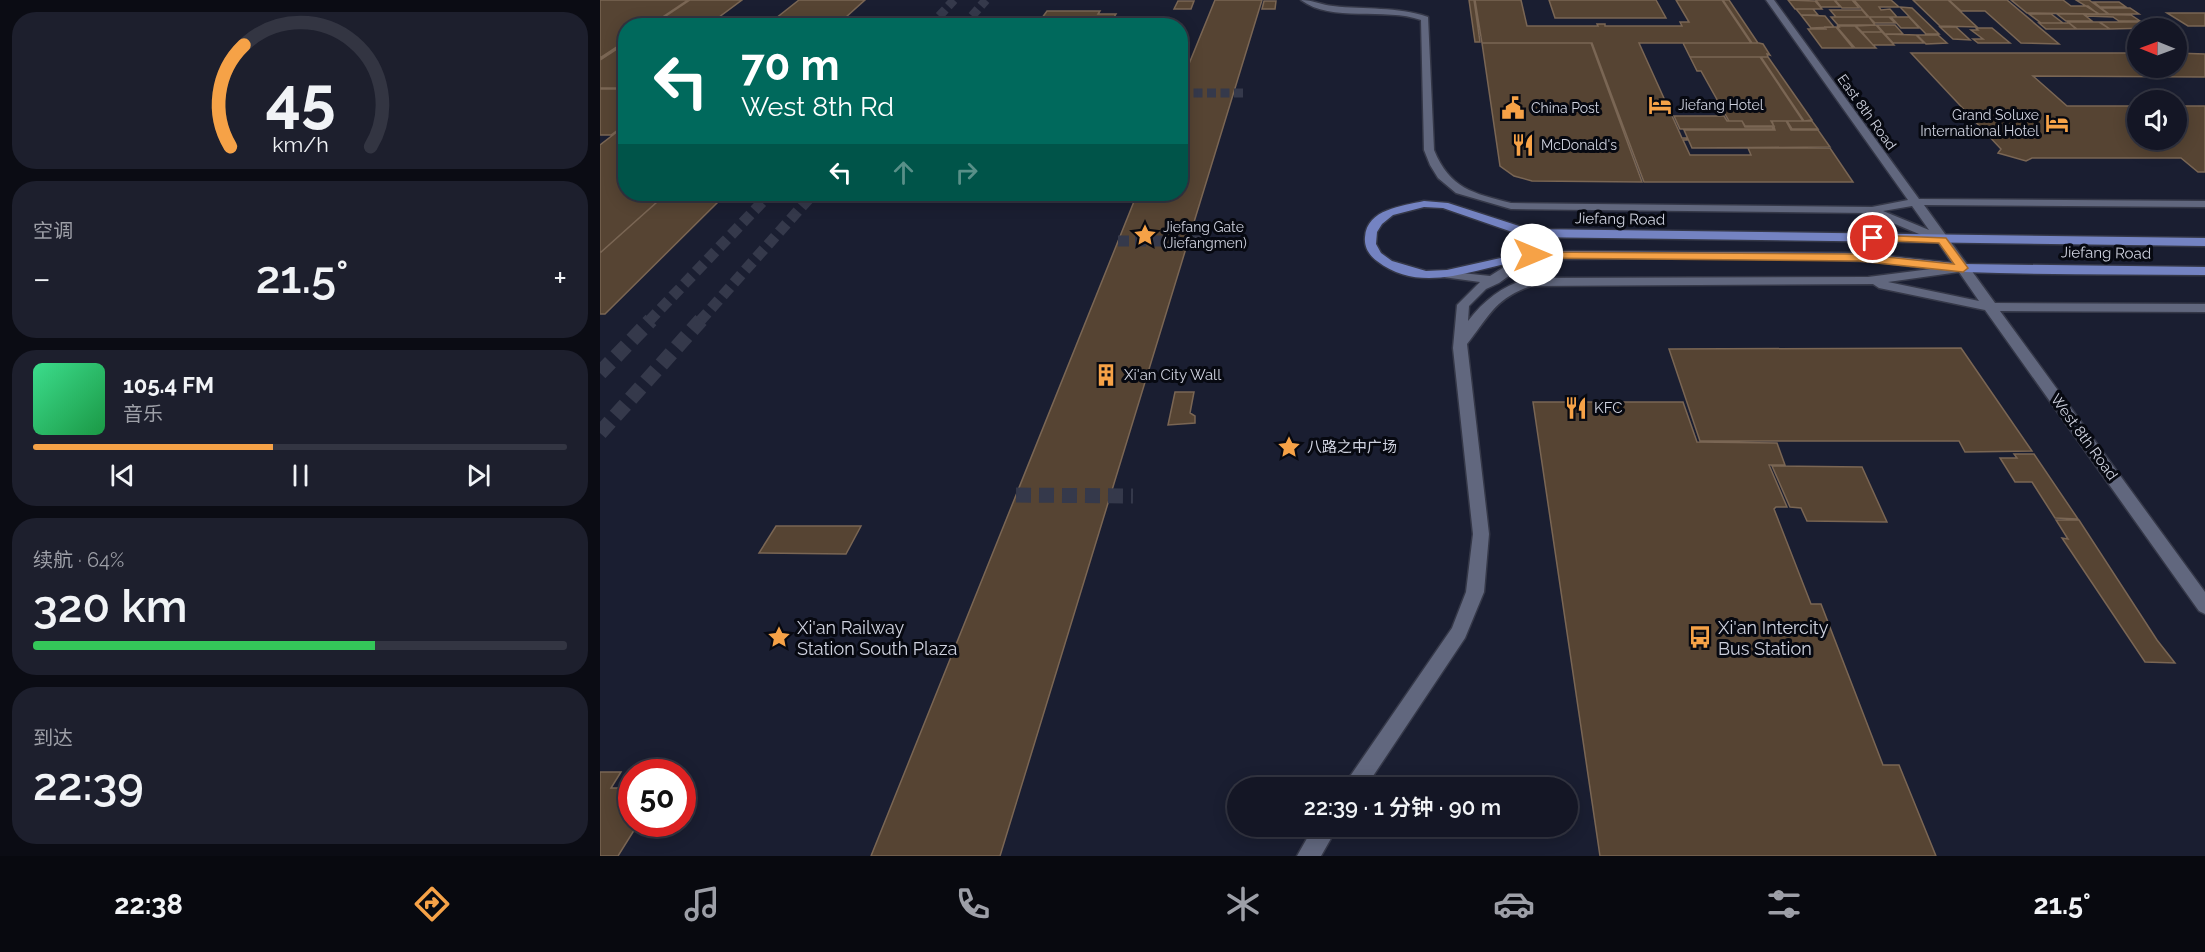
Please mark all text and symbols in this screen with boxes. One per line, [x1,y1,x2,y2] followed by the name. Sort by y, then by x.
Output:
[2127,18,2187,78] north arrow
[2127,18,2187,150] map controls
[741,41,840,90] text: 70 m
[642,42,720,120] icon: left
[265,63,335,137] text: 45
[1834,71,1900,153] street label: East 8th Road
[2127,90,2187,150] button: sound
[741,91,894,122] text: West 8th Rd
[1647,92,1673,118] hotel icon: Jiefang Hotel
[1500,95,1526,121] public building icon: China Post
[1678,97,1764,113] place label: Jiefang Hotel
[1531,100,1600,116] place label: China Post
[1920,107,2039,139] place label: Grand Soluxe International Hotel
[2044,110,2070,136] hotel icon: Grand Soluxe International Hotel
[1510,132,1536,158] restaurant icon: McDonald's
[272,133,328,158] text: km/h
[1541,137,1617,153] place label: McDonald's
[824,156,857,189] icon: left
[887,156,920,189] icon: ahead
[950,156,983,189] icon: right
[1575,209,1665,229] street label: Jiefang Road
[1847,212,1898,263] pin
[33,219,73,243] text: 空调
[1163,219,1247,251] place label: Jiefang Gate (Jiefangmen)
[1856,221,1889,254] icon: arrive
[1132,222,1158,248] place icon: Jiefang Gate (Jiefangmen)
[1500,223,1564,287] position arrow
[2061,243,2151,263] street label: Jiefang Road
[256,251,348,304] text: 21.5°
[33,259,51,298] text: −
[553,259,567,298] text: +
[1093,362,1119,388] building icon: Xi'an City Wall
[1124,366,1222,384] place label: Xi'an City Wall
[123,372,214,398] text: 105.4 FM
[2047,390,2121,484] street label: West 8th Road
[1563,395,1589,421] restaurant icon: KFC
[1594,399,1623,417] place label: KFC
[123,402,163,426] text: 音乐
[1276,434,1302,460] place icon: 八路之中广场
[1307,438,1397,456] place label: 八路之中广场
[106,459,139,492] icon: previous
[284,459,317,492] icon: pause
[462,459,495,492] icon: next
[33,548,124,572] text: 续航 · 64%
[33,580,188,633] text: 320 km
[797,617,957,659] place label: Xi'an Railway Station South Plaza
[1718,617,1829,659] place label: Xi'an Intercity Bus Station
[766,624,792,650] place icon: Xi'an Railway Station South Plaza
[1687,624,1713,650] bus stop icon: Xi'an Intercity Bus Station
[33,726,73,750] text: 到达
[33,758,144,811] text: 22:39
[618,759,696,837] speed limit sign: 50
[1304,794,1501,820] text: 22:39 · 1 分钟 · 90 m
[411,883,453,925] icon: directions
[681,883,723,925] icon: music
[952,883,994,925] icon: phone
[1222,883,1264,925] icon: climate
[1493,883,1535,925] icon: car
[1763,883,1805,925] icon: filters
[114,889,183,920] text: 22:38
[2033,889,2091,920] text: 21.5°

